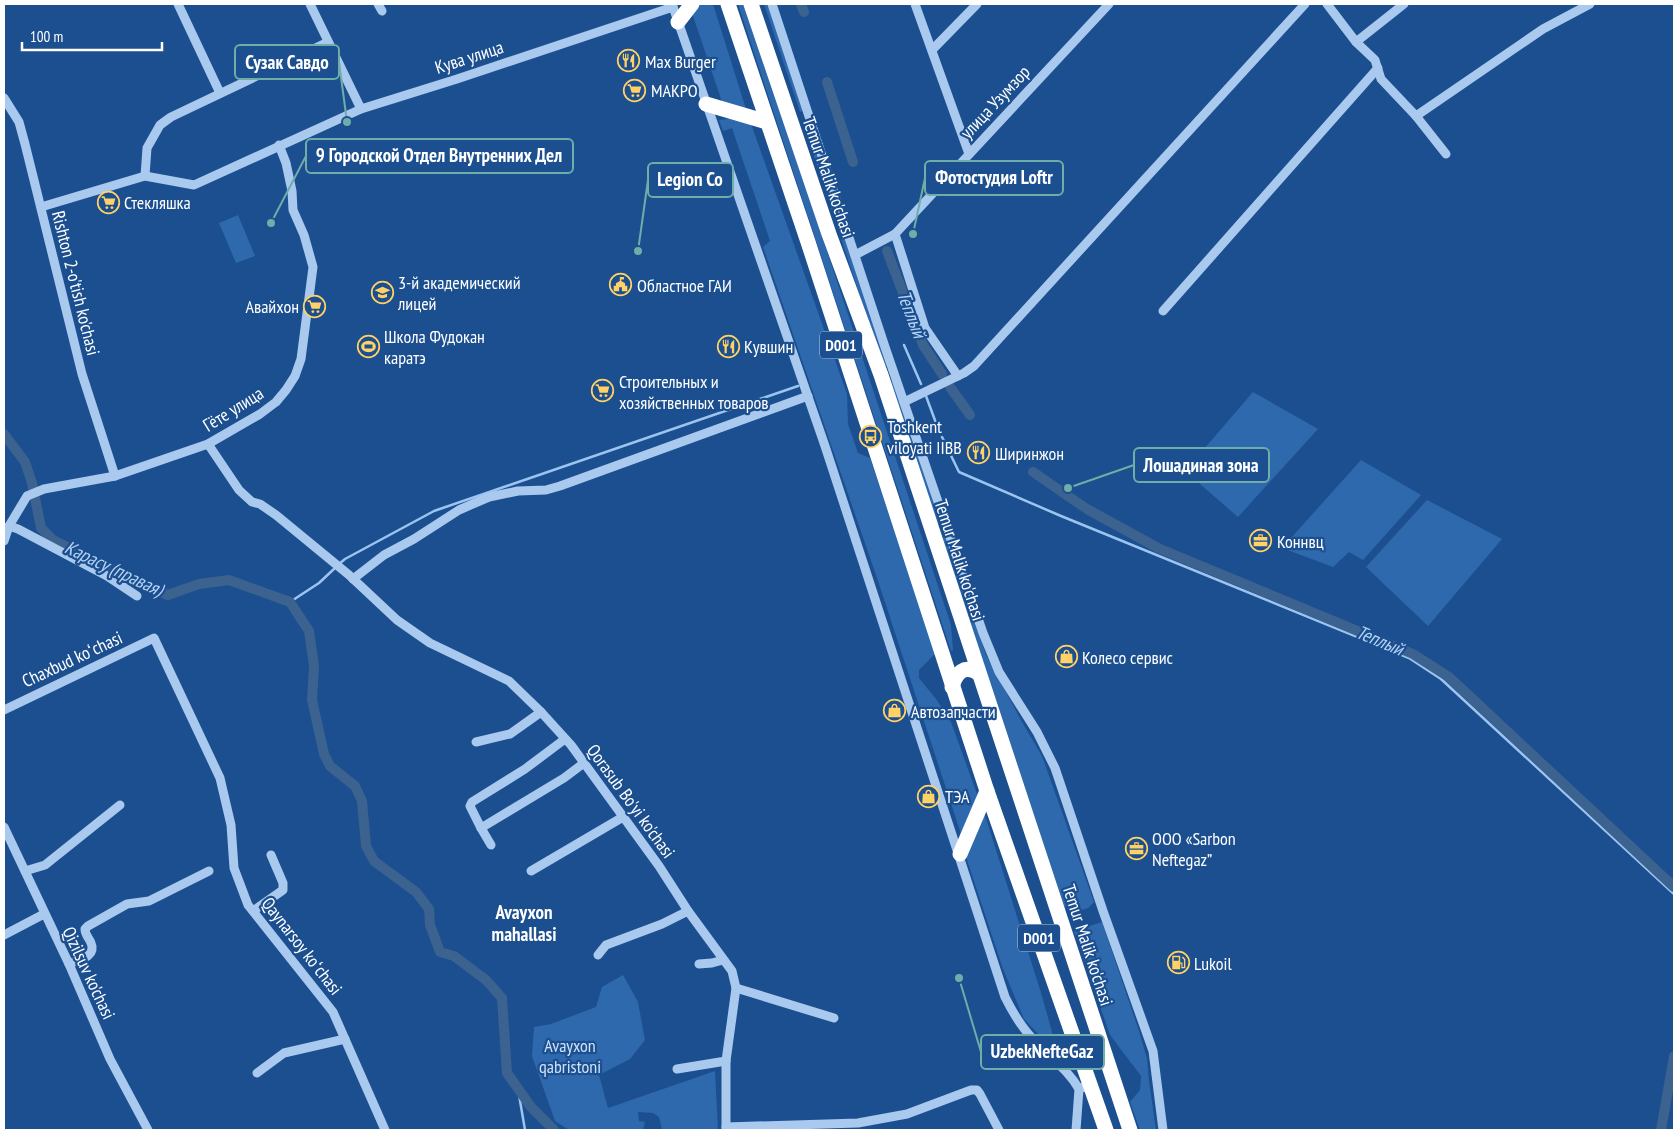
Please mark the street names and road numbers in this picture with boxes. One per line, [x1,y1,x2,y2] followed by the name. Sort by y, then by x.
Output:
[432,35,506,79] street label: Кува улица
[955,60,1035,144] street label: улица Узумзор
[798,114,860,240] street label: Temur Malik ko'chasi
[47,208,105,358] street label: Rishton 2-o'tish ko'chasi
[820,332,862,358] road number: D001
[198,381,268,437] street label: Гёте улица
[930,496,990,624] street label: Temur Malik ko'chasi
[18,626,126,692] street label: Chaxbud koʻchasi
[582,739,680,863] street label: Qorasub Bo'yi ko'chasi
[1058,881,1118,1009] street label: Temur Malik ko'chasi
[257,893,347,999] street label: Qaynarsoy koʻchasi
[58,923,120,1023] street label: Qizilsuv ko'chasi
[1018,924,1060,951] road number: D001

